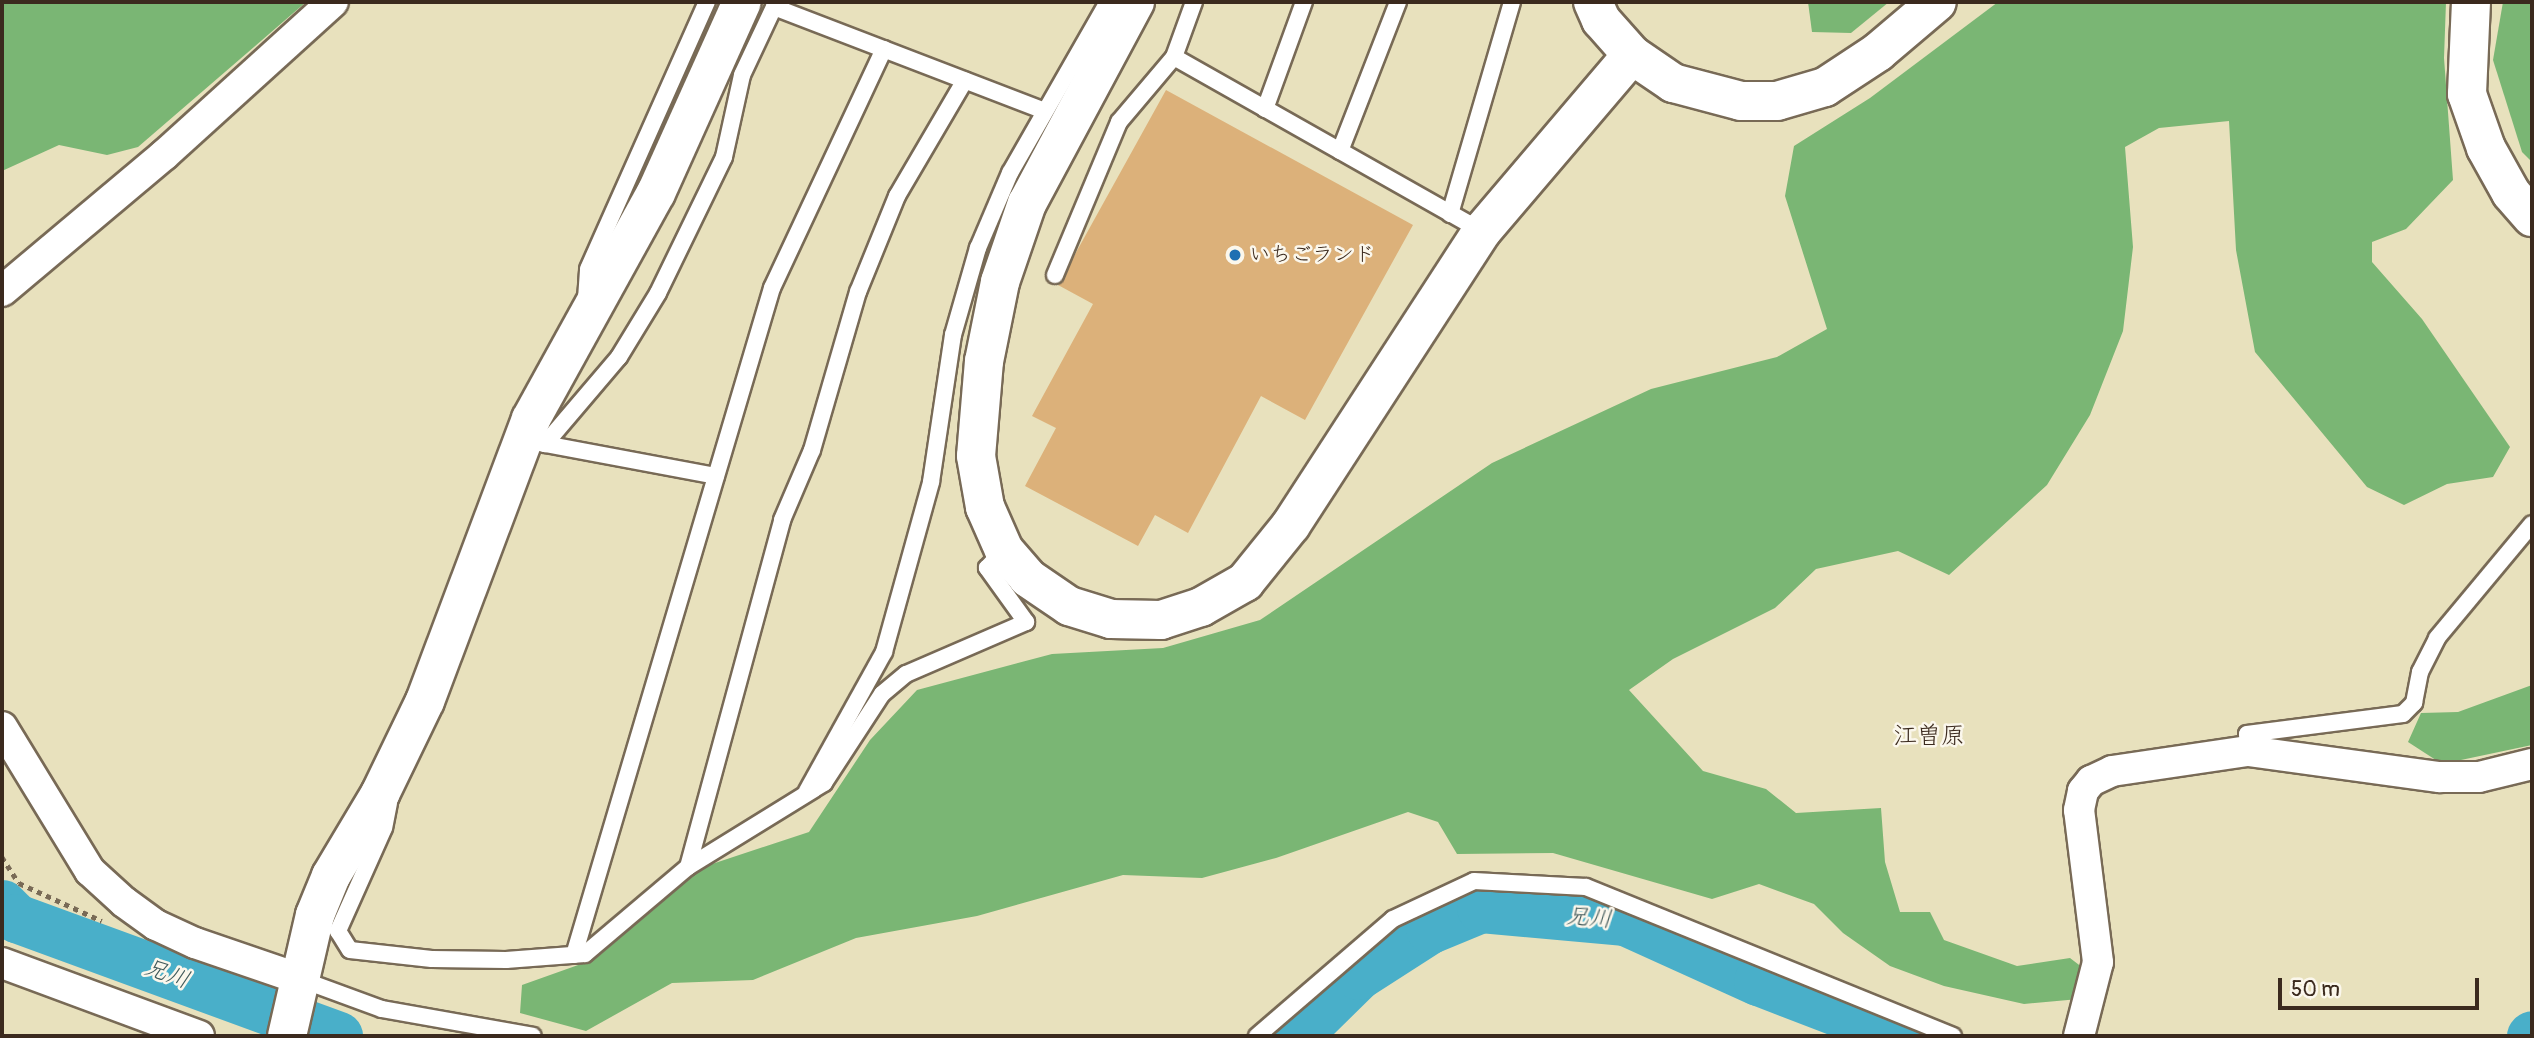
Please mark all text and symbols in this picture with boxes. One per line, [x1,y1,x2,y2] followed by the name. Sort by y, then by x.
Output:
[1249,242,1375,268] place label: いちごランド
[1227,247,1243,263] marker: いちごランド
[1893,722,1965,750] district label: 江曽原
[1565,902,1613,934] water label: 兄川
[141,953,193,995] water label: 兄川
[2282,964,2483,1008] scale bar
[2291,976,2340,1003] text: 50 m

